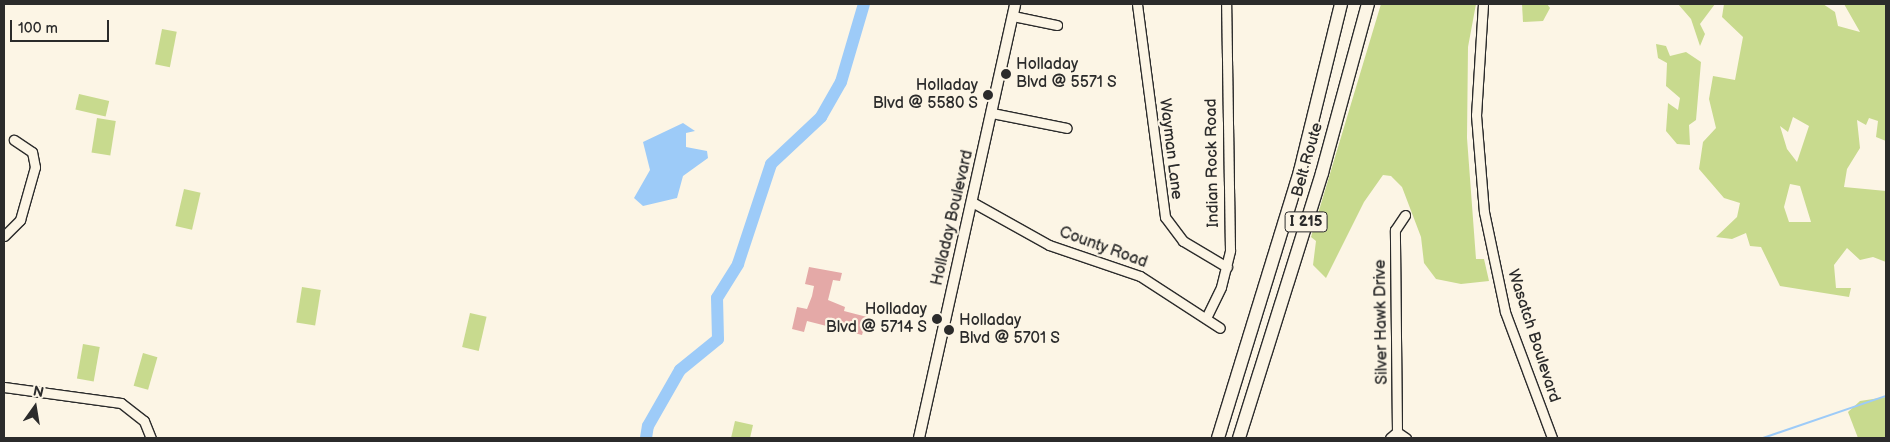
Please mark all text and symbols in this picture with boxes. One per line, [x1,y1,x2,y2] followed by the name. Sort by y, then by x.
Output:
[12,10,111,42] scale bar
[18,19,58,38] text: 100 m
[1016,55,1117,93] place label: Holladay Blvd @ 5571 S
[1000,68,1012,80] marker: Holladay Blvd @ 5571 S
[872,76,978,114] place label: Holladay Blvd @ 5580 S
[982,89,994,101] marker: Holladay Blvd @ 5580 S
[1154,97,1186,201] street label: Wayman Lane
[1202,98,1224,228] street label: Indian Rock Road
[1288,121,1328,199] street label: Belt Route
[928,148,978,288] street label: Holladay Boulevard
[1284,210,1328,234] road number: I 215
[1056,223,1150,273] street label: County Road
[1371,259,1393,385] street label: Silver Hawk Drive
[1502,267,1564,405] street label: Wasatch Boulevard
[825,300,927,338] place label: Holladay Blvd @ 5714 S
[959,311,1060,349] place label: Holladay Blvd @ 5701 S
[931,313,943,325] marker: Holladay Blvd @ 5714 S
[943,324,955,336] marker: Holladay Blvd @ 5701 S
[10,382,60,432] north arrow
[31,382,46,401] text: N

